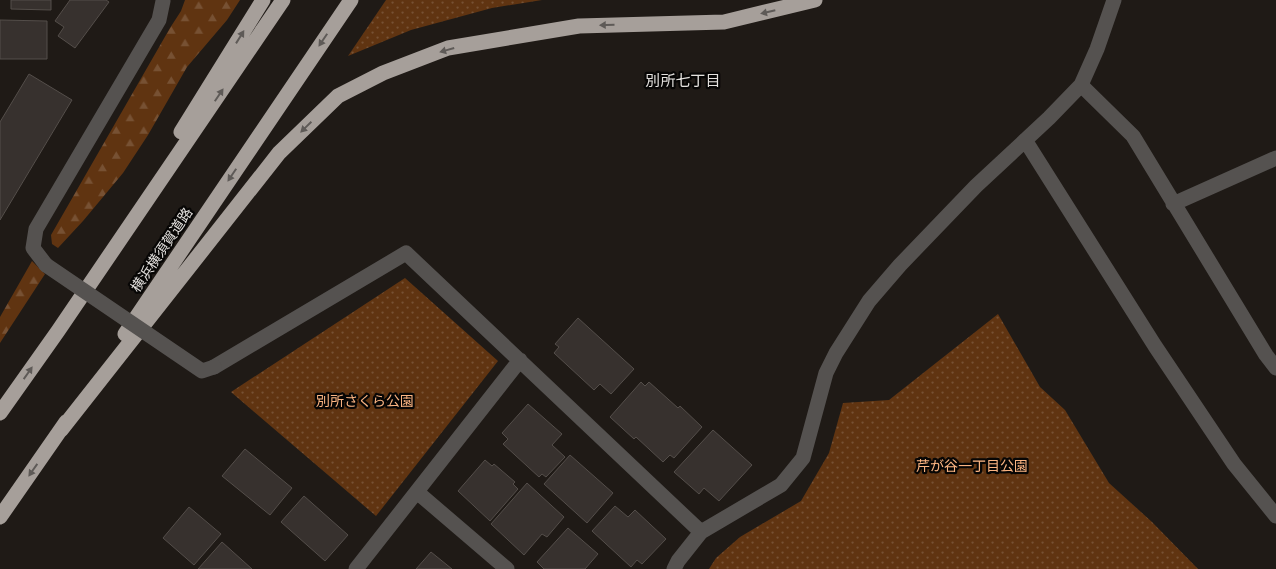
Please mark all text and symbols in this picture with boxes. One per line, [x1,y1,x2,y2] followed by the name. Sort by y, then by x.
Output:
[761,8,776,16] one-way arrow
[599,21,615,29] one-way arrow
[236,31,245,44] one-way arrow
[318,34,328,47] one-way arrow
[439,46,454,54] one-way arrow
[645,72,721,90] district label: 別所七丁目
[214,88,224,101] one-way arrow
[301,121,313,133] one-way arrow
[227,168,237,181] one-way arrow
[128,205,196,295] street label: 横浜横須賀道路
[23,366,33,380] one-way arrow
[316,393,414,410] park label: 別所さくら公園
[916,458,1028,475] park label: 芹が谷一丁目公園
[28,463,38,477] one-way arrow

